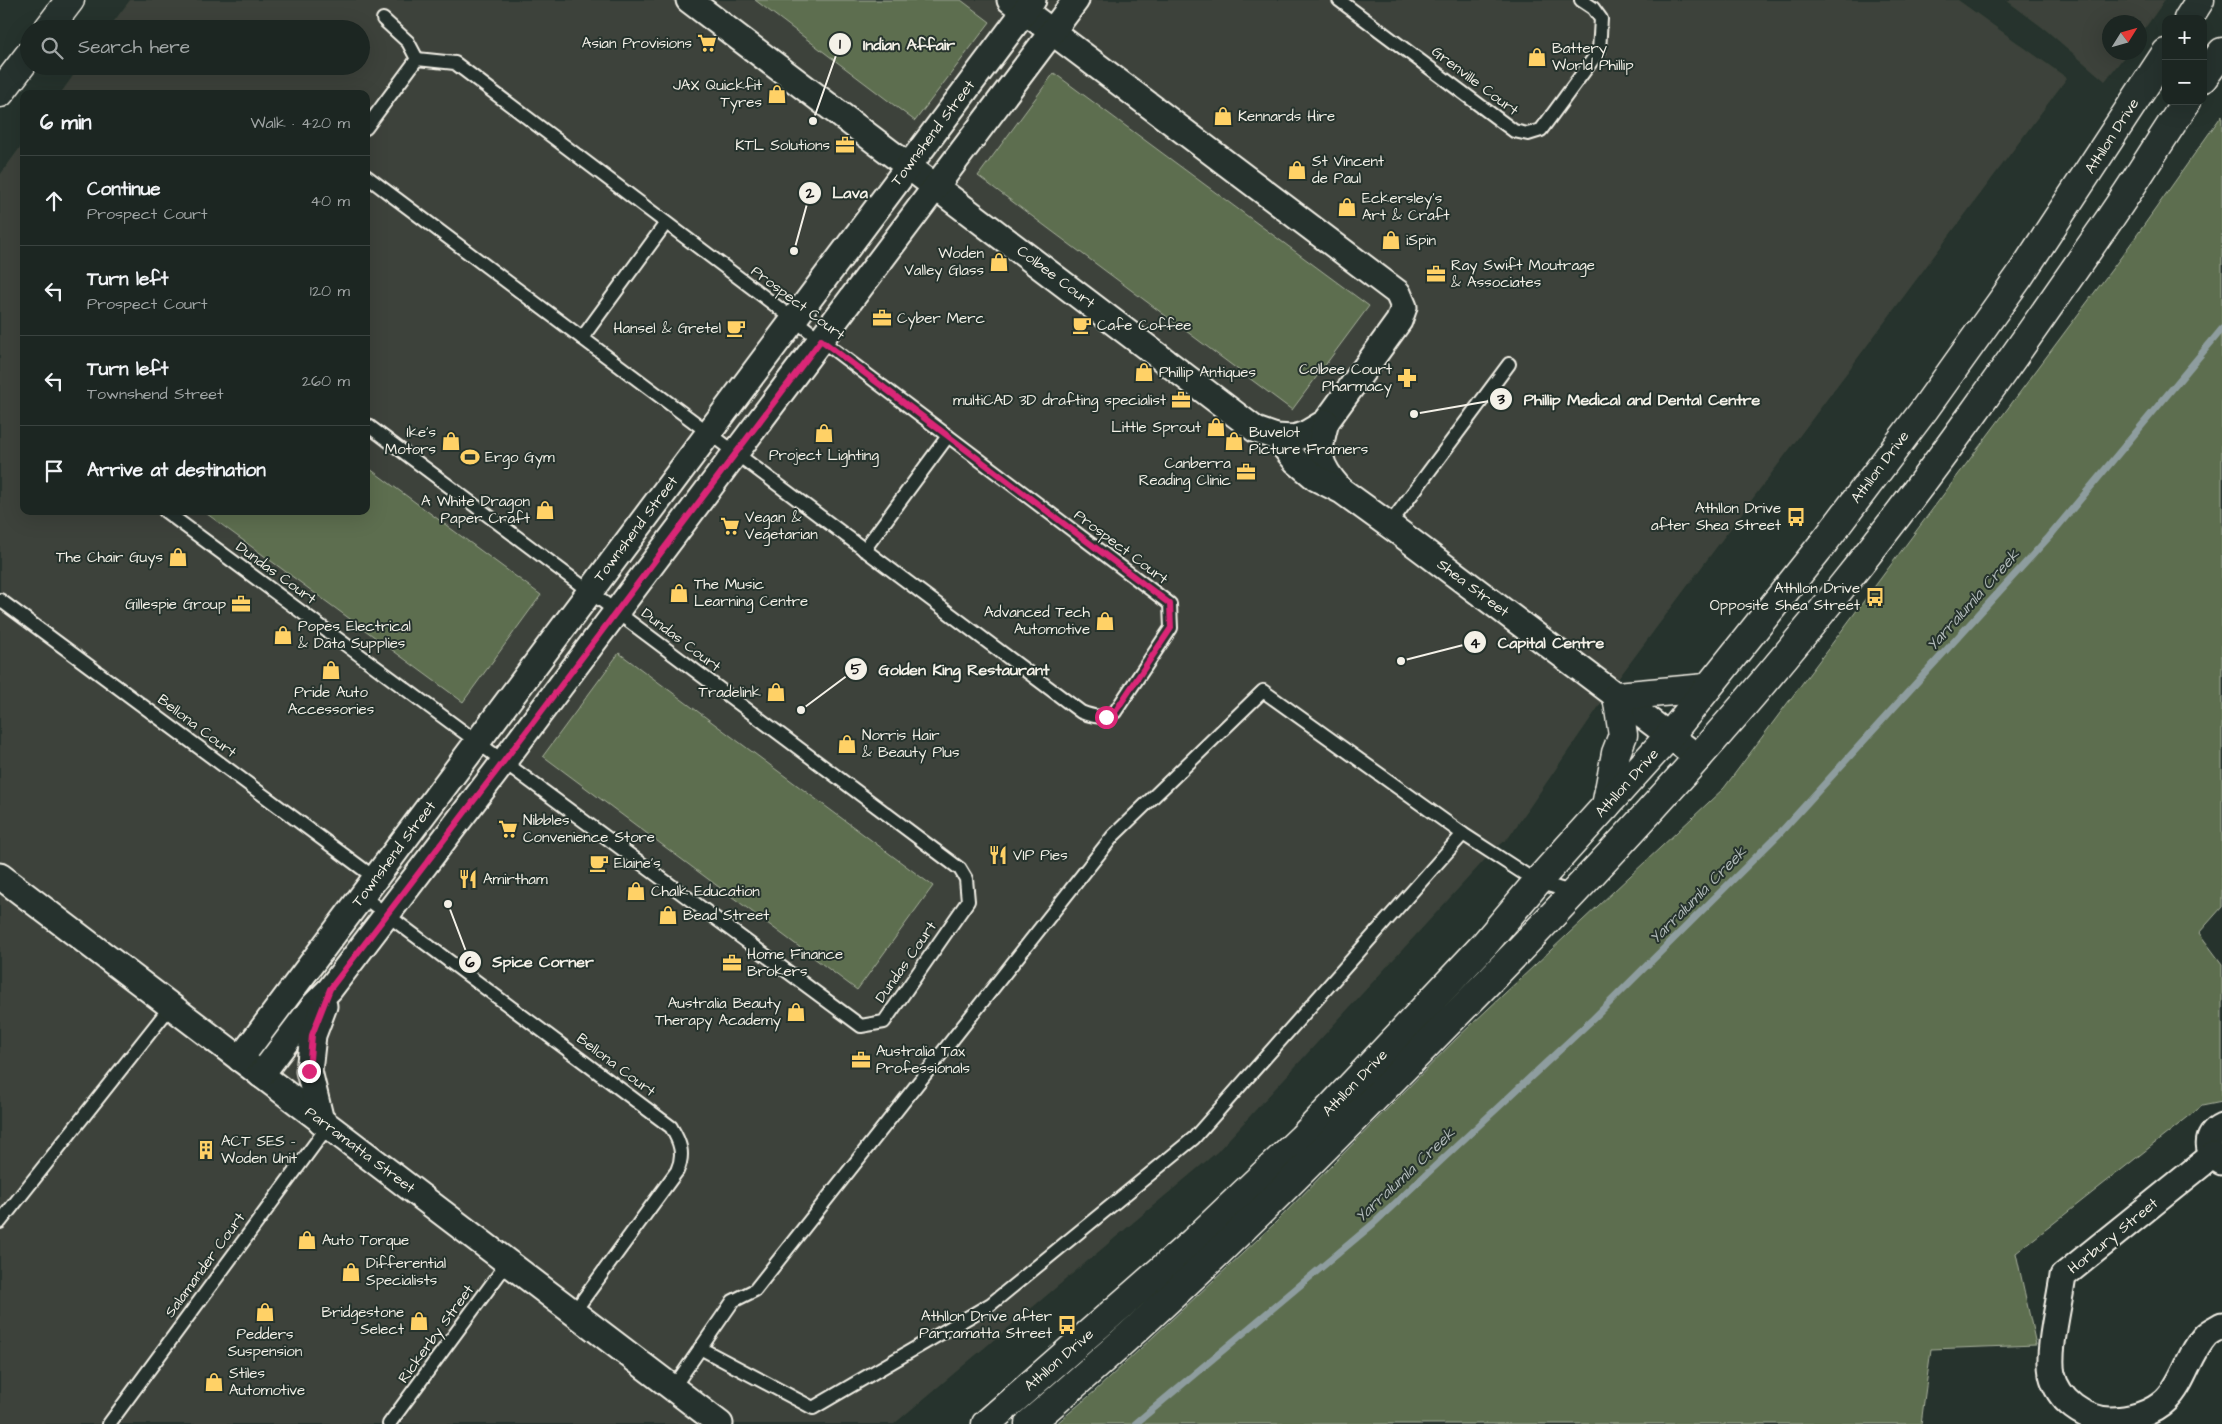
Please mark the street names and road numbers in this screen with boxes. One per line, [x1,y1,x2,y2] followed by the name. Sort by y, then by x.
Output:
[1427,41,1523,121] street label: Grenville Court
[886,76,980,190] street label: Townshend Street
[2080,94,2144,178] street label: Athllon Drive
[1013,241,1099,313] street label: Colbee Court
[747,261,849,345] street label: Prospect Court
[1846,426,1914,508] street label: Athllon Drive
[589,472,683,586] street label: Townshend Street
[1070,505,1172,589] street label: Prospect Court
[232,537,320,609] street label: Dundas Court
[1433,554,1513,622] street label: Shea Street
[637,603,725,677] street label: Dundas Court
[153,689,241,763] street label: Bellona Court
[1590,744,1664,822] street label: Athllon Drive
[347,797,441,911] street label: Townshend Street
[870,917,942,1007] street label: Dundas Court
[572,1028,660,1102] street label: Bellona Court
[1318,1045,1392,1121] street label: Athllon Drive
[301,1102,419,1198] street label: Parramatta Street
[2063,1193,2163,1280] street label: Horbury Street
[160,1208,250,1322] street label: Salamander Court
[393,1281,480,1388] street label: Rickerby Street
[1020,1324,1098,1396] street label: Athllon Drive

